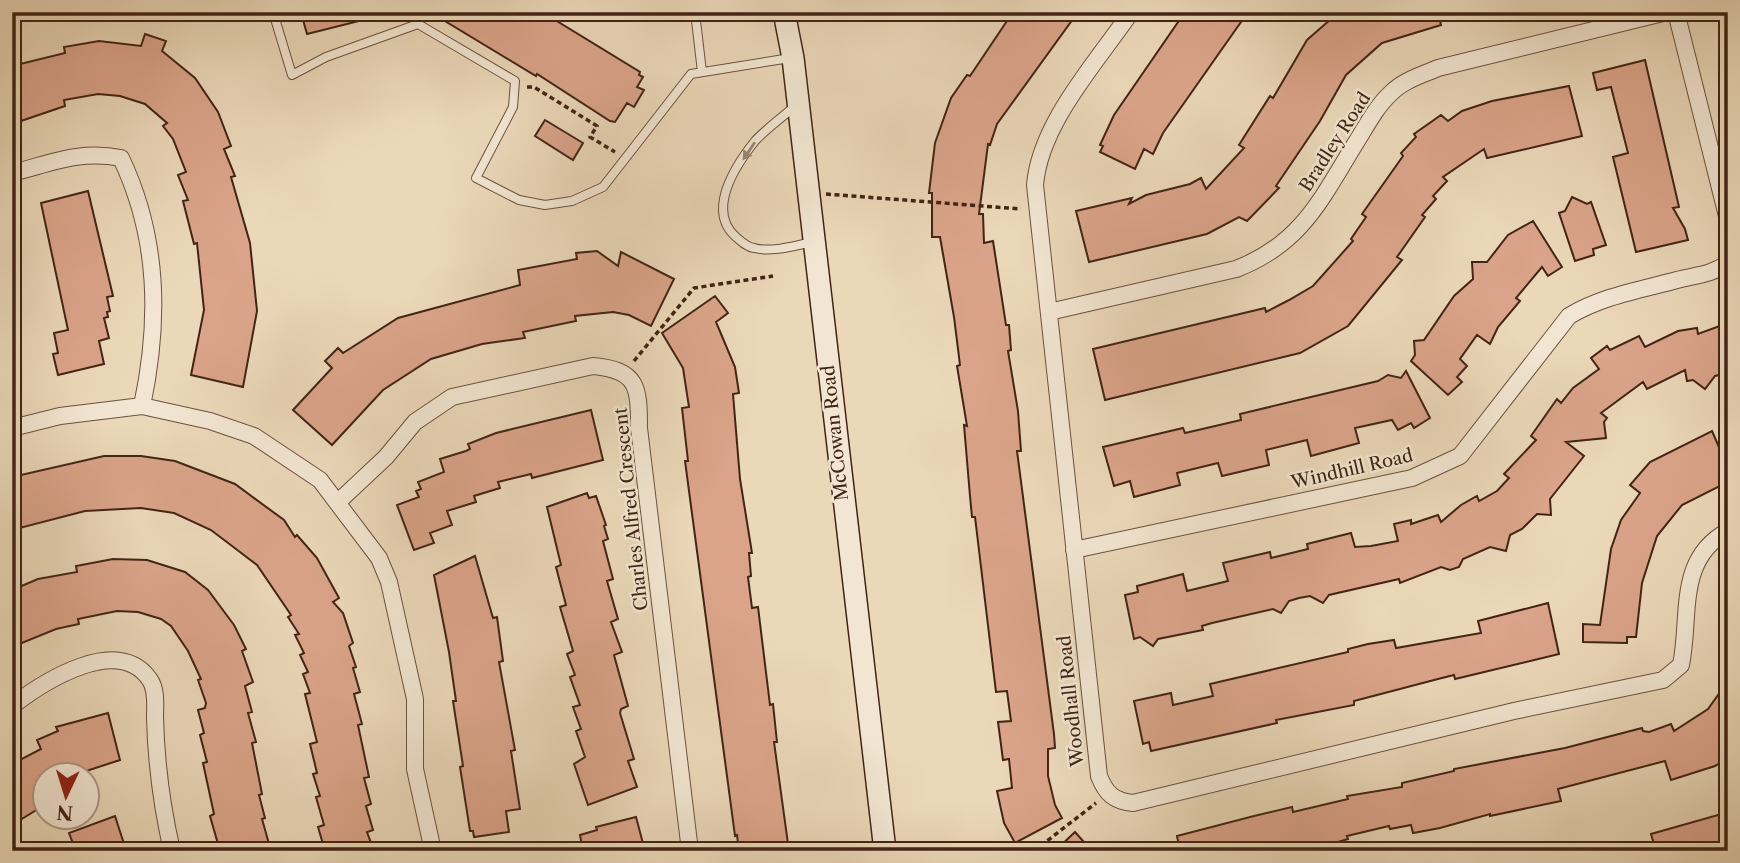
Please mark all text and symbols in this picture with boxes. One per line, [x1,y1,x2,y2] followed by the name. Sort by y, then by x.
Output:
[1295,88,1375,196] street label: Bradley Road
[743,141,756,160] one-way arrow
[817,364,853,502] street label: McCowan Road
[609,406,653,612] street label: Charles Alfred Crescent
[1288,444,1415,494] street label: Windhill Road
[1053,634,1089,769] street label: Woodhall Road
[32,762,102,832] north arrow
[56,800,74,825] text: N

